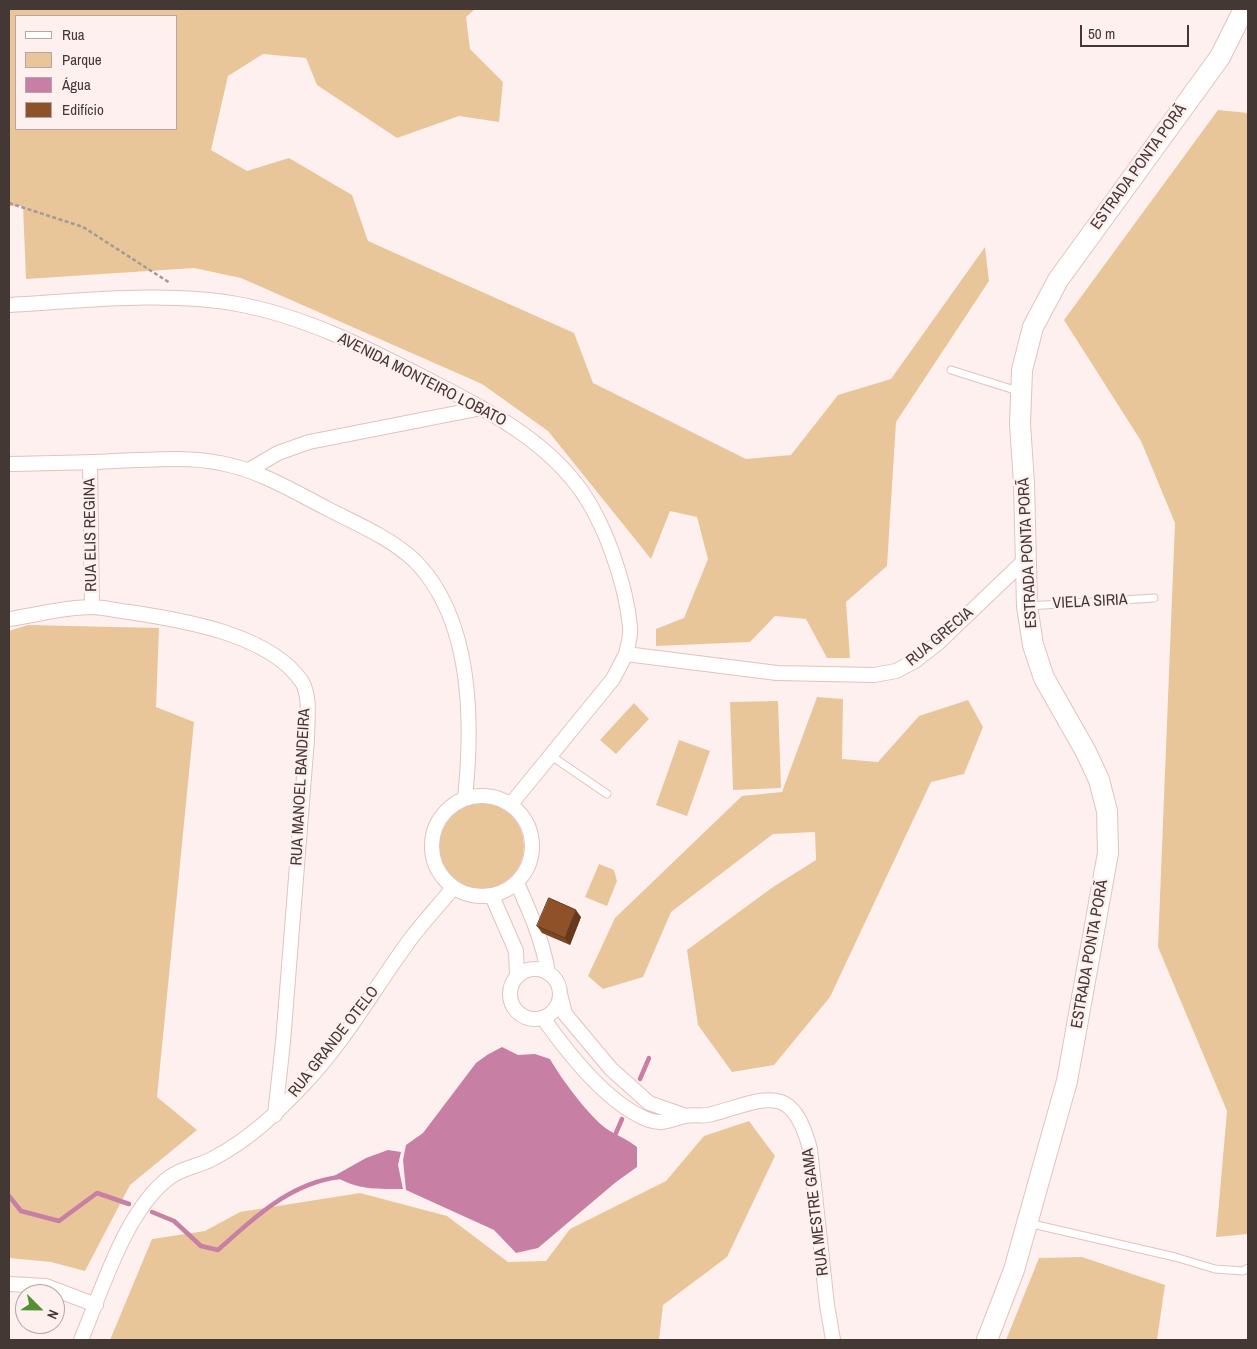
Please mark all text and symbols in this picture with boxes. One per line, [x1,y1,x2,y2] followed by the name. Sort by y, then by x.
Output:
[15,15,178,130] legend
[1082,15,1191,47] scale bar
[1088,23,1115,44] text: 50 m
[62,24,85,45] text: Rua
[62,49,102,70] text: Parque
[62,74,91,95] text: Água
[62,99,104,120] text: Edifício
[1087,100,1191,234] street label: ESTRADA PONTA PORÃ
[334,329,510,431] street label: AVENIDA MONTEIRO LOBATO
[1014,477,1042,629] street label: ESTRADA PONTA PORÃ
[80,478,102,592] street label: RUA ELIS REGINA
[1052,590,1128,614] street label: VIELA SIRIA
[903,603,977,671] street label: RUA GRECIA
[287,708,315,866] street label: RUA MANOEL BANDEIRA
[1067,878,1113,1030] street label: ESTRADA PONTA PORÃ
[285,983,383,1101] street label: RUA GRANDE OTELO
[799,1147,833,1277] street label: RUA MESTRE GAMA
[15,1284,65,1334] north arrow
[43,1307,63,1322] text: N

